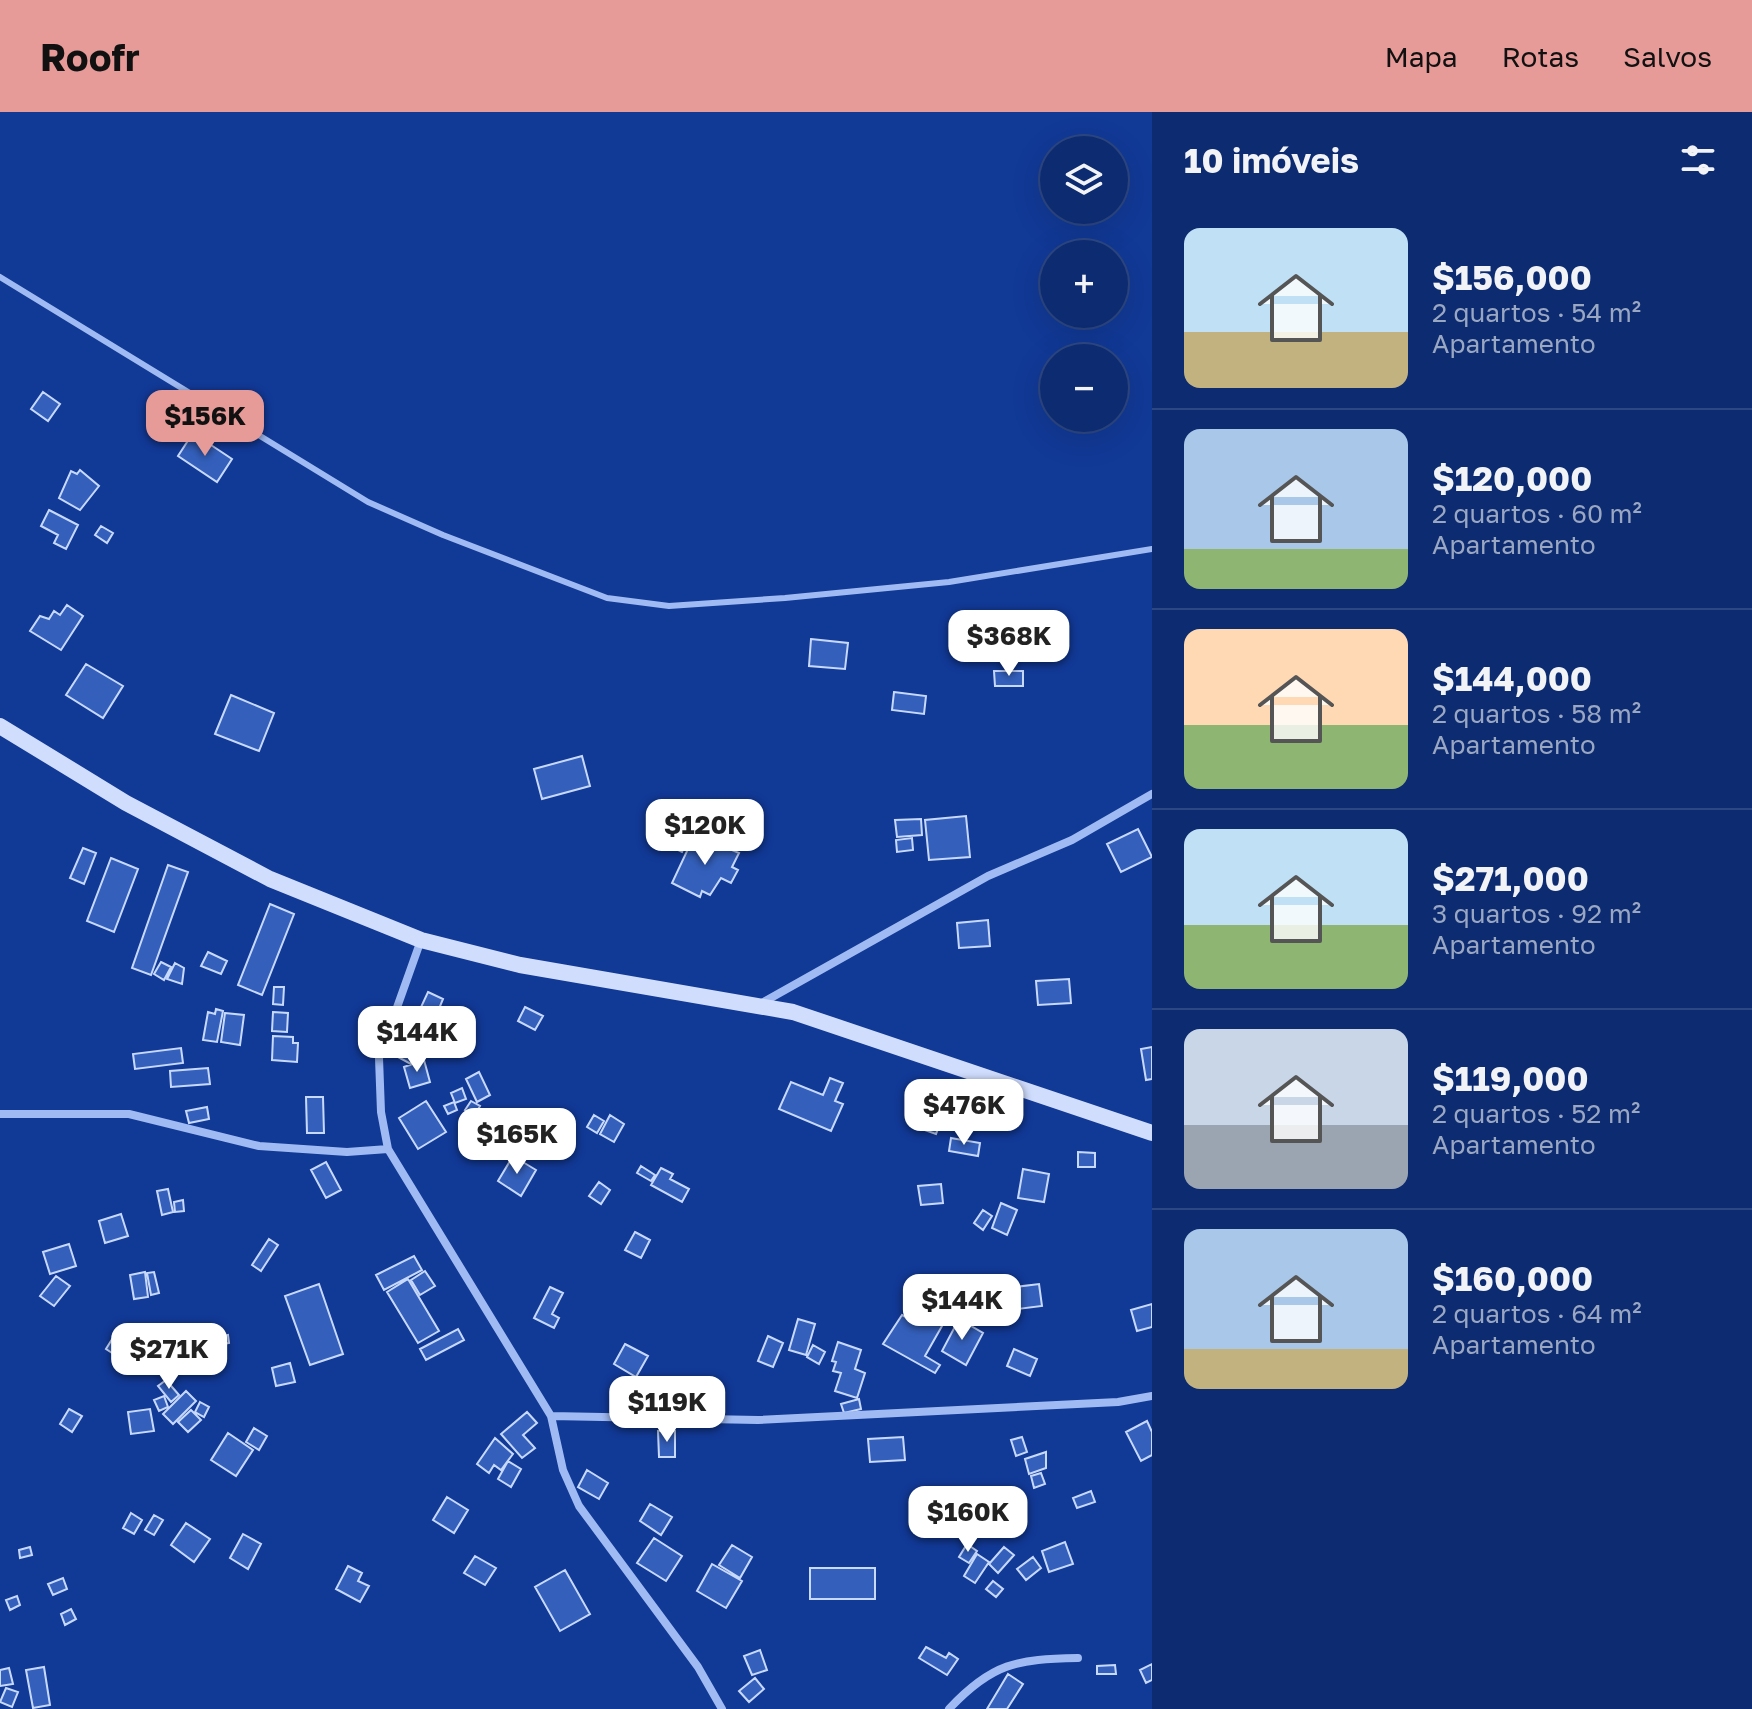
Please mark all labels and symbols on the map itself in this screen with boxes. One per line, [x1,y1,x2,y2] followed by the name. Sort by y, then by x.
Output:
[149,390,261,458] pin: $156K
[953,610,1065,678] pin: $368K
[649,799,761,867] pin: $120K
[361,1006,473,1074] pin: $144K
[908,1079,1020,1147] pin: $476K
[461,1108,573,1176] pin: $165K
[906,1274,1018,1342] pin: $144K
[113,1323,225,1391] pin: $271K
[611,1376,723,1444] pin: $119K
[912,1486,1024,1554] pin: $160K

